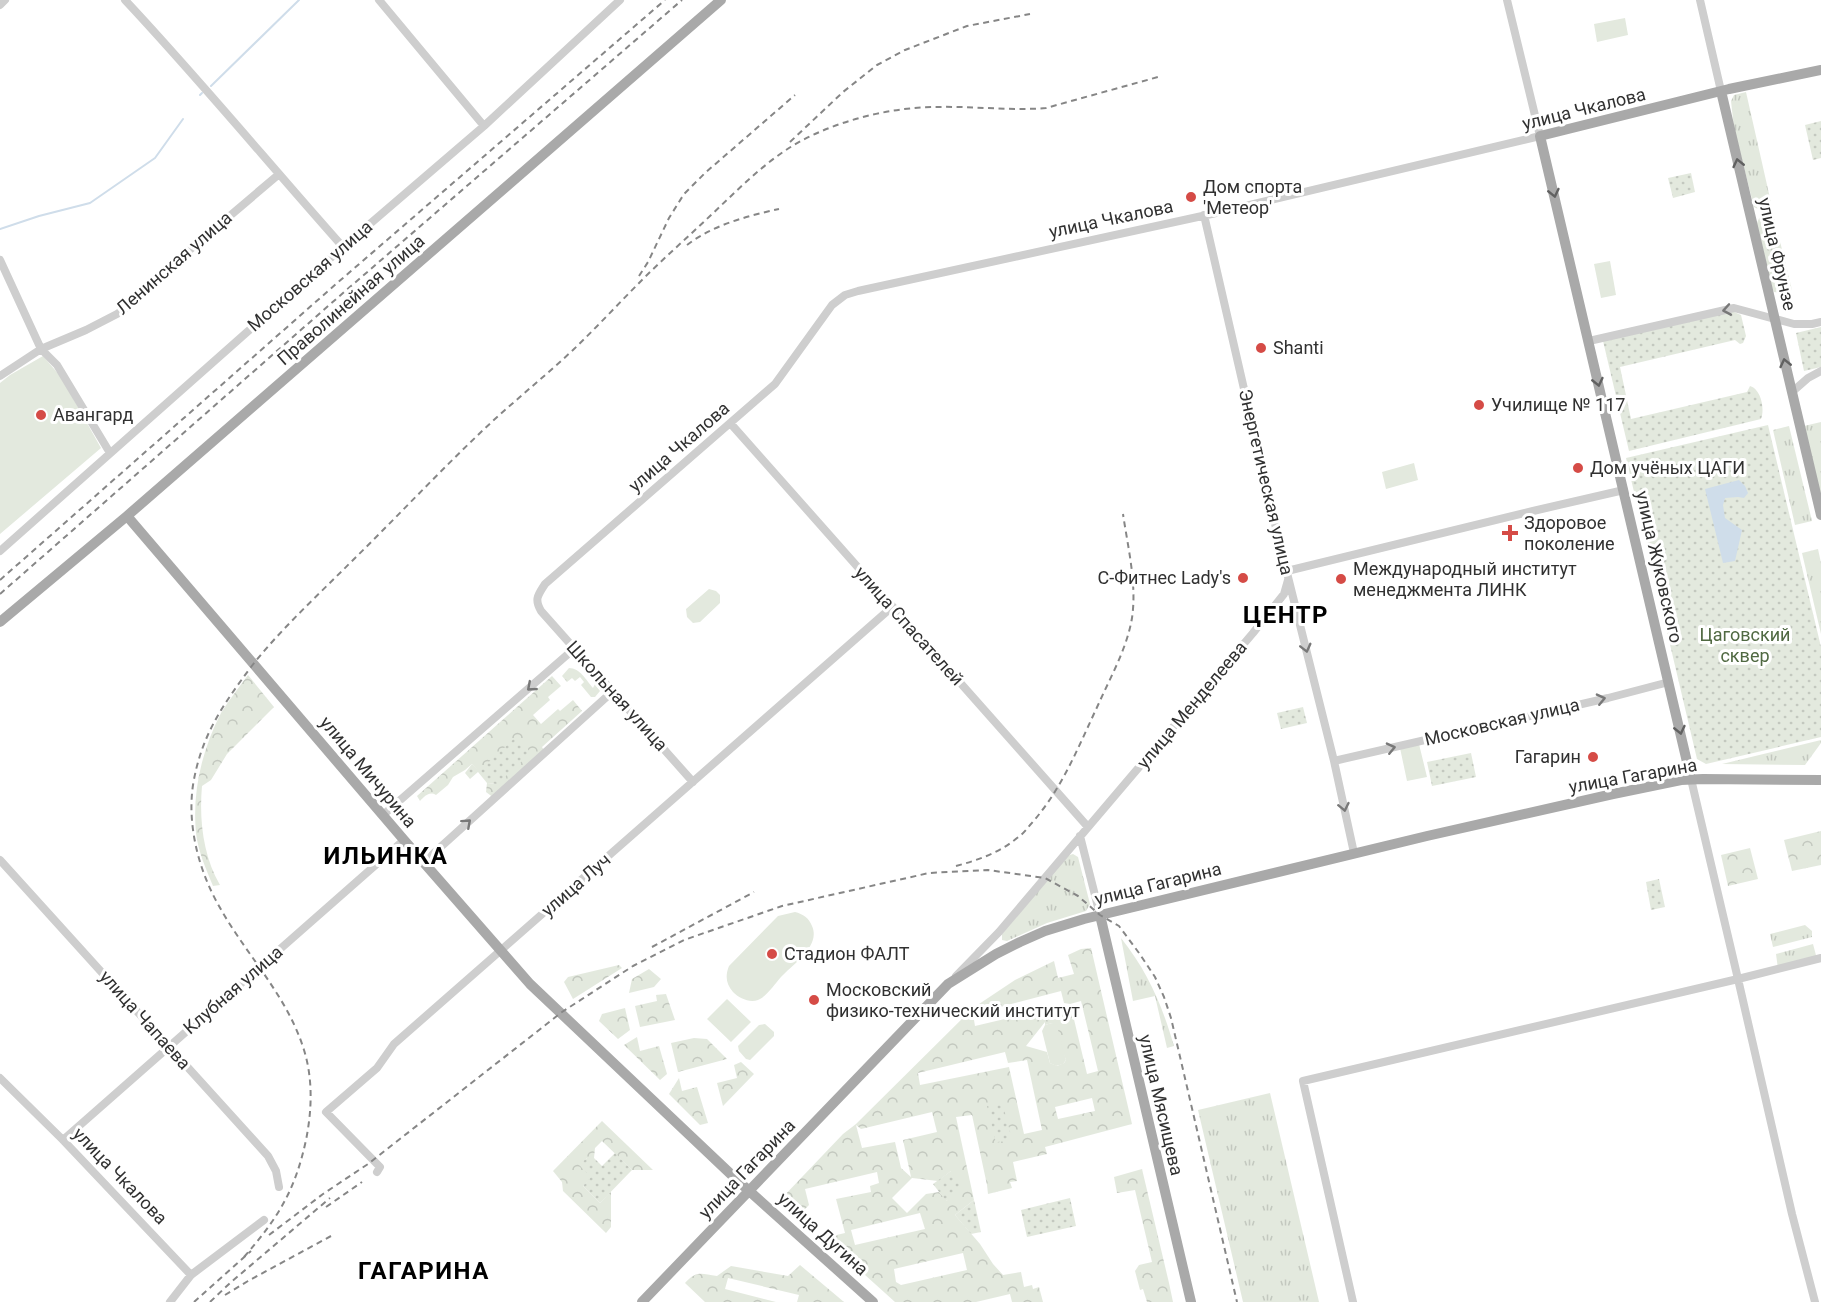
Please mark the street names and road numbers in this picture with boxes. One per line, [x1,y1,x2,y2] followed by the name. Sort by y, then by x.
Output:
[1520,83,1648,134] street label: улица Чкалова
[1047,195,1175,242] street label: улица Чкалова
[1754,195,1801,312] street label: улица Фрунзе
[112,207,236,318] street label: Ленинская улица
[243,216,376,335] street label: Московская улица
[273,230,429,369] street label: Праволинейная улица
[1235,387,1298,577] street label: Энергетическая улица
[624,397,733,496] street label: улица Чкалова
[1632,489,1687,645] street label: улица Жуковского
[850,562,968,689] street label: улица Спасателей
[562,636,672,755] street label: Школьная улица
[1132,637,1251,773] street label: улица Менделеева
[1422,693,1581,750] street label: Московская улица
[316,712,421,832] street label: улица Мичурина
[1567,754,1699,797] street label: улица Гагарина
[537,849,615,920] street label: улица Луч
[1092,858,1223,909] street label: улица Гагарина
[179,941,286,1038] street label: Клубная улица
[95,966,195,1073] street label: улица Чапаева
[1135,1032,1188,1177] street label: улица Мясищева
[694,1115,799,1223] street label: улица Гагарина
[69,1123,172,1228] street label: улица Чкалова
[774,1188,873,1280] street label: улица Дугина

